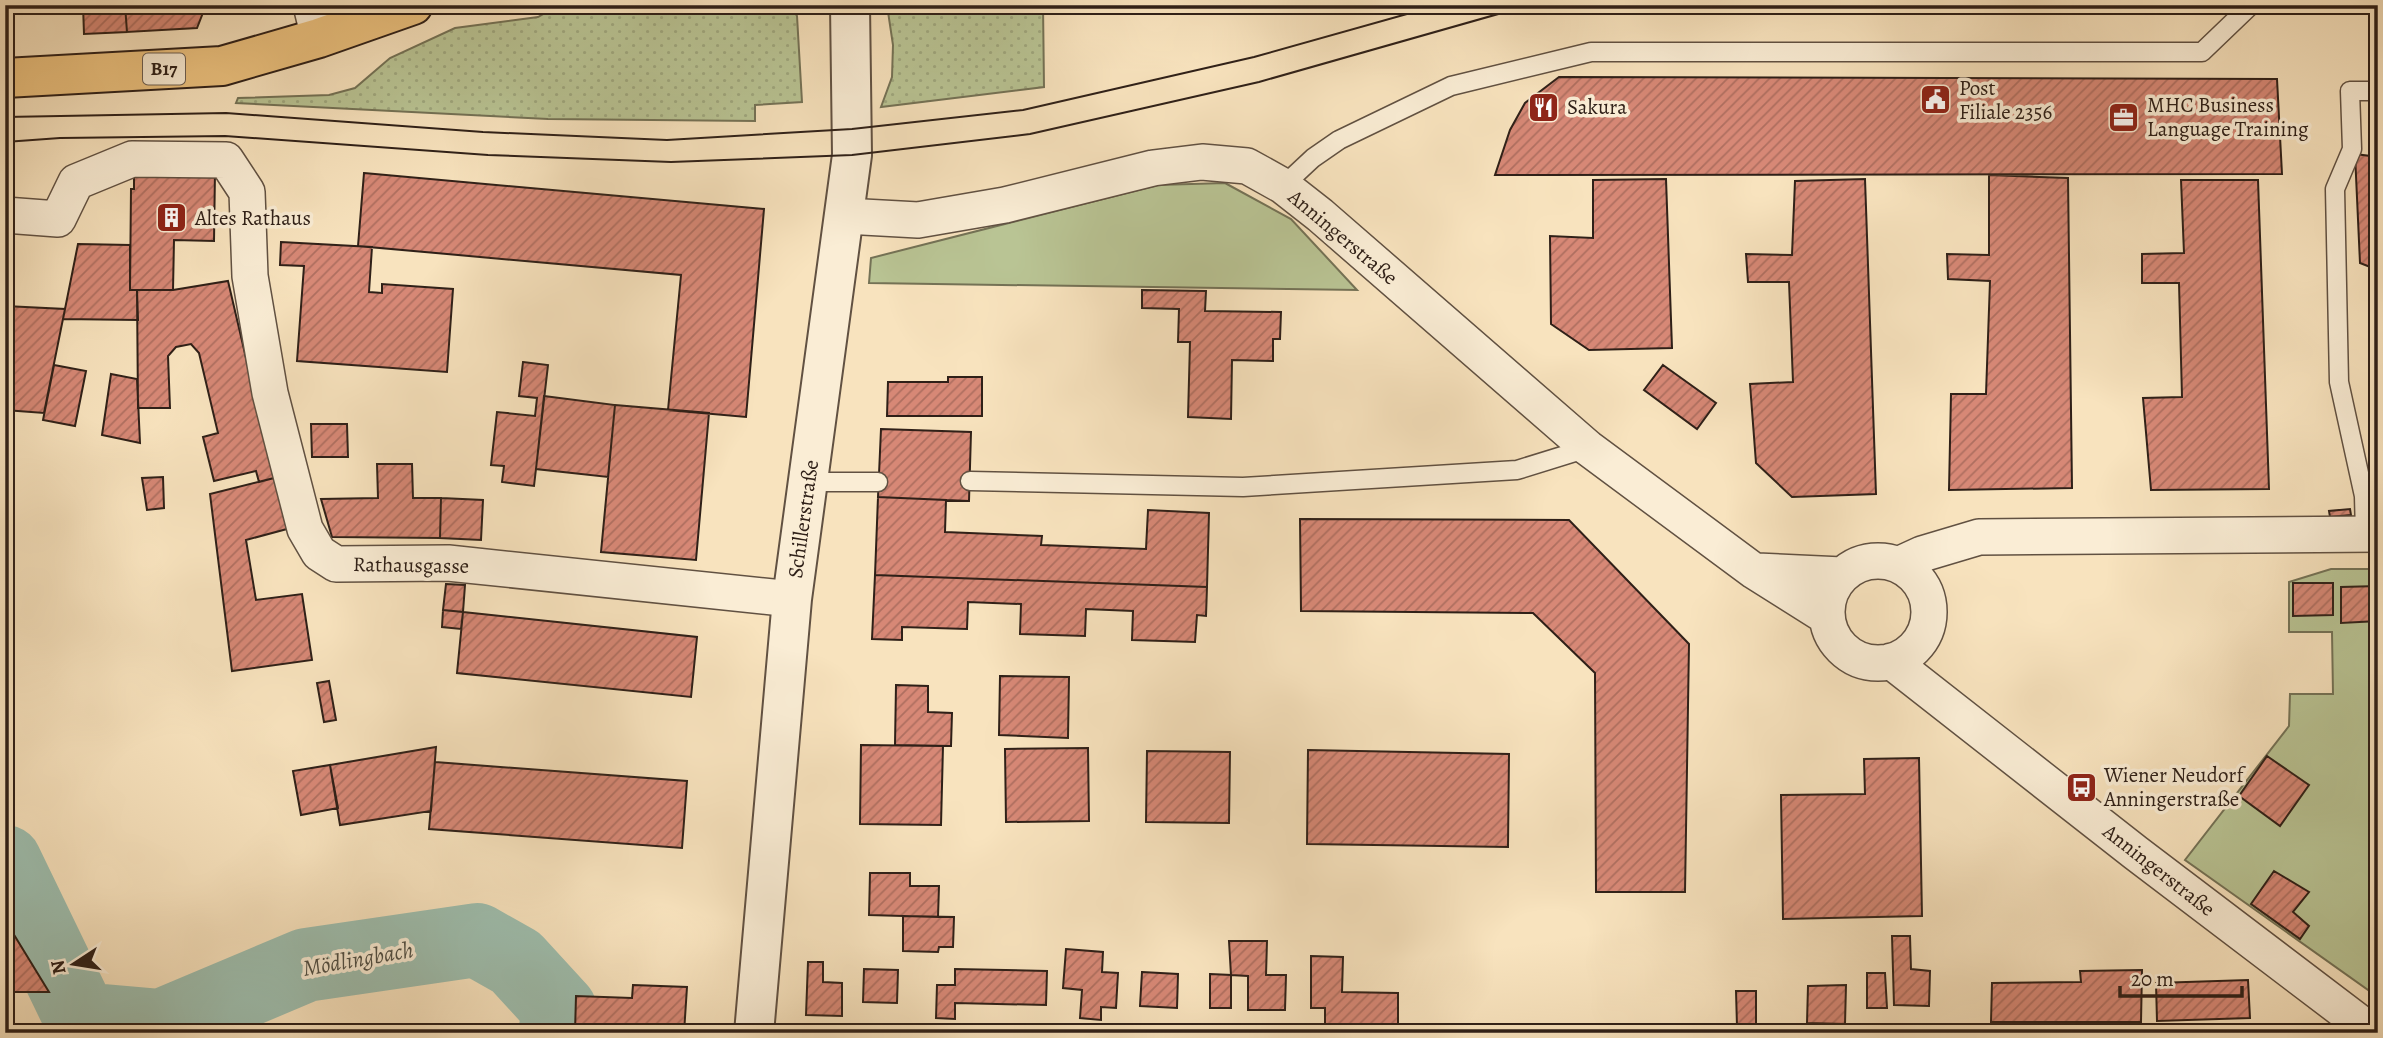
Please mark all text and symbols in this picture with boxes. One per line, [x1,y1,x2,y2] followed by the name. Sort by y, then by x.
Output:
[143,54,185,85] road number: B17
[1959,74,2053,126] place label: Post Filiale 2356
[1919,83,1953,117] public building icon: Post Filiale 2356
[1527,90,1561,124] restaurant icon: Sakura
[2147,91,2309,143] place label: MHC Business Language Training
[1567,93,1627,121] place label: Sakura
[2107,100,2141,134] office icon: MHC Business Language Training
[1281,182,1404,291] street label: Anningerstraße
[155,201,189,235] building icon: Altes Rathaus
[194,204,311,232] place label: Altes Rathaus
[781,458,825,580] street label: Schillerstraße
[353,550,469,580] street label: Rathausgasse
[2103,761,2246,813] place label: Wiener Neudorf Anningerstraße
[2064,770,2098,804] bus stop icon: Wiener Neudorf Anningerstraße
[2096,817,2221,923] street label: Anningerstraße
[38,930,108,1000] north arrow
[300,934,416,984] water label: Mödlingbach
[2120,954,2243,998] scale bar
[44,958,73,977] text: N
[2131,965,2174,993] text: 20 m

